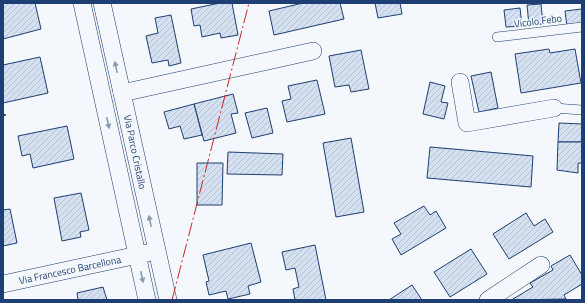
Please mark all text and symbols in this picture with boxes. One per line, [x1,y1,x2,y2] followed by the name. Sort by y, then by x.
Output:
[513,11,563,31] street label: Vicolo Febo
[113,60,119,73] one-way arrow
[120,114,150,190] street label: Via Parco Cristallo
[105,117,111,129] one-way arrow
[147,215,153,227] one-way arrow
[18,252,122,288] street label: Via Francesco Barcellona
[139,271,145,284] one-way arrow

